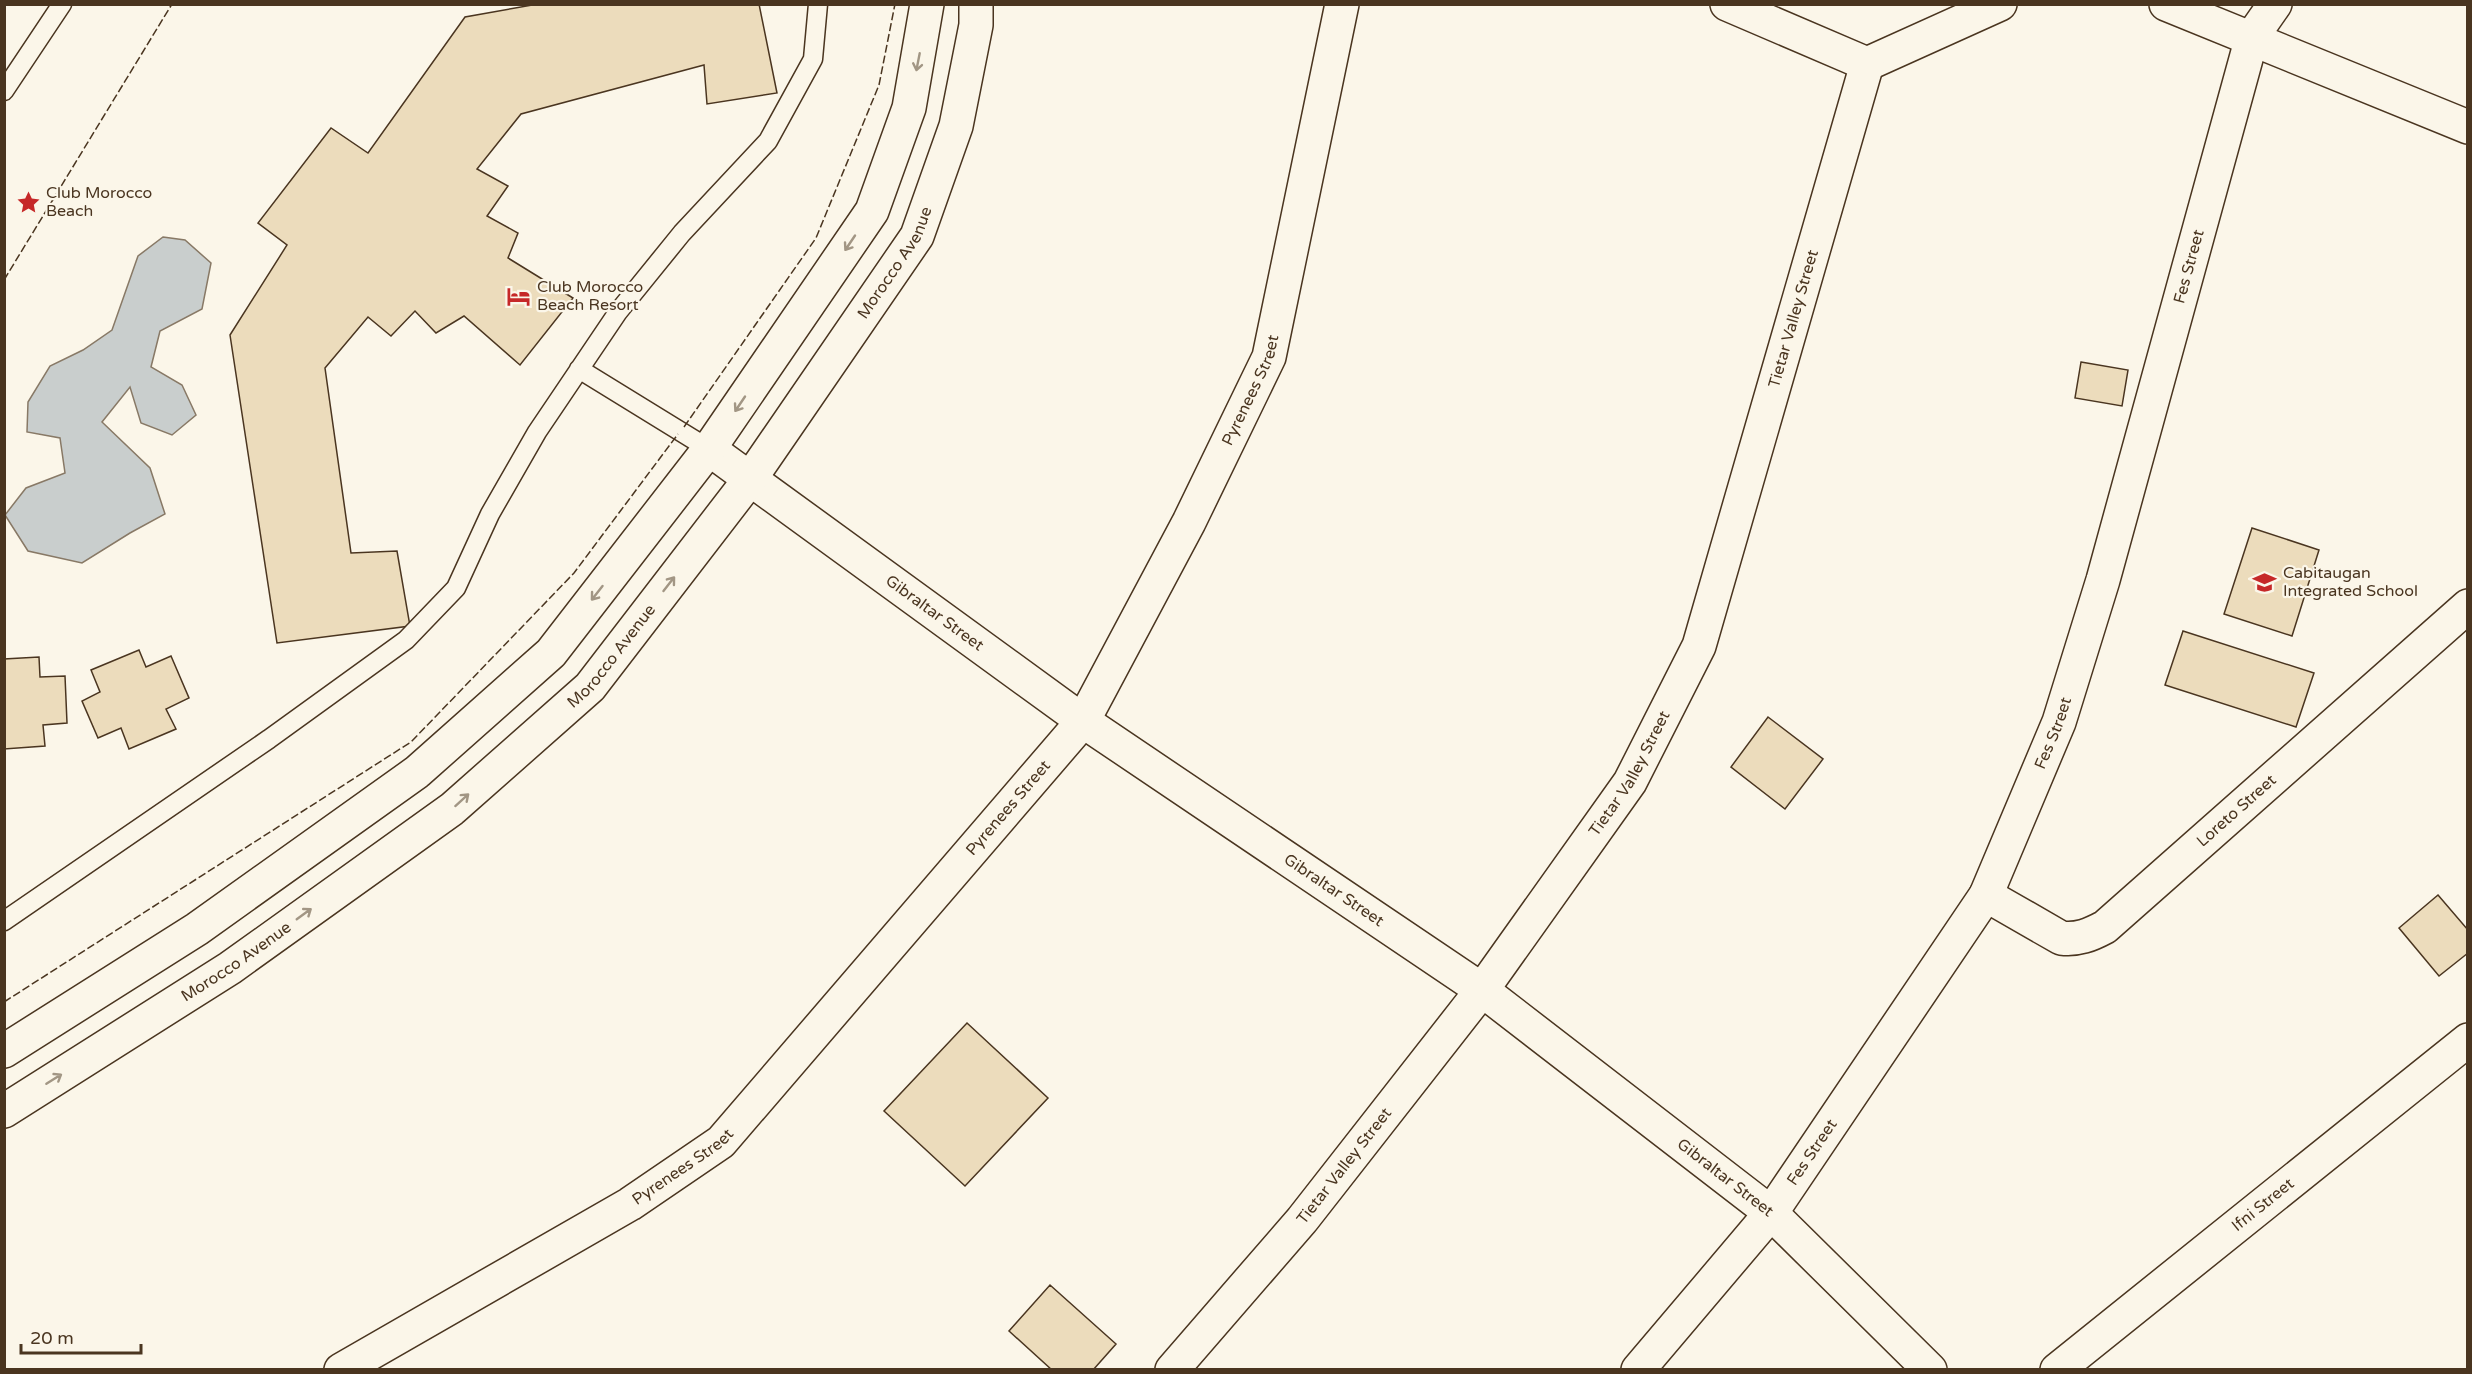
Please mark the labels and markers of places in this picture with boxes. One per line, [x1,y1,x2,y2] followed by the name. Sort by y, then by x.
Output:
[46,183,152,221] place label: Club Morocco Beach
[15,189,41,215] place icon: Club Morocco Beach
[537,277,643,315] place label: Club Morocco Beach Resort
[506,283,532,309] hotel icon: Club Morocco Beach Resort
[2283,563,2418,601] place label: Cabitaugan Integrated School
[2252,569,2278,595] school or university icon: Cabitaugan Integrated School

